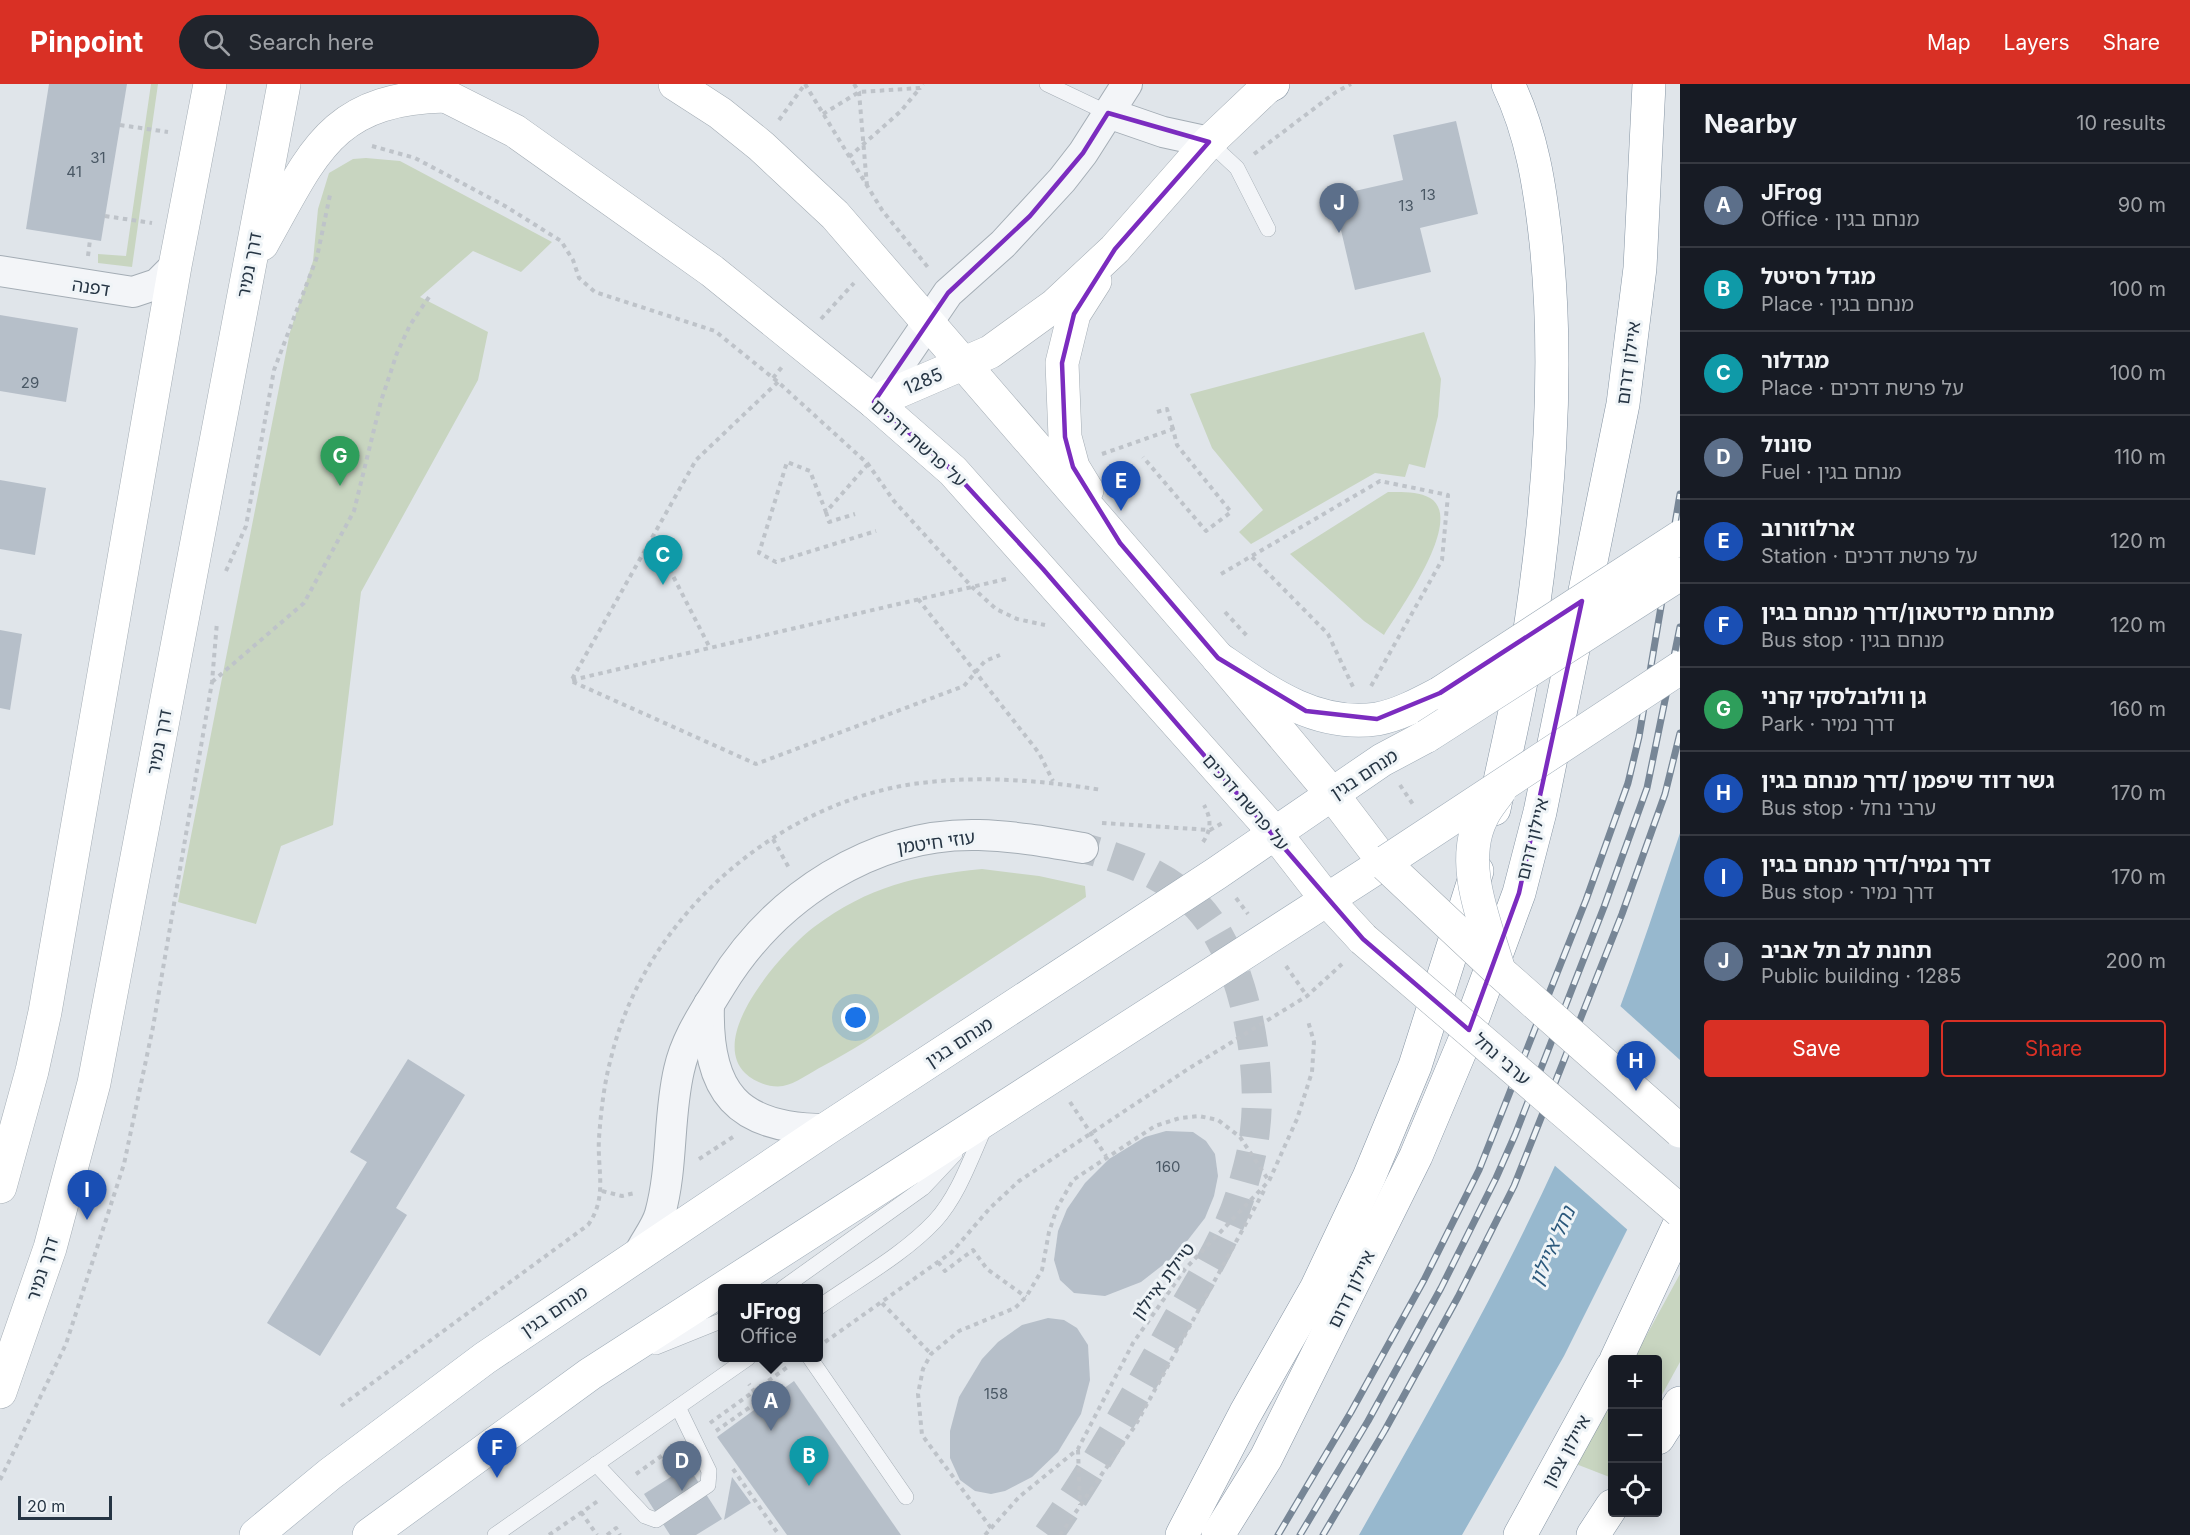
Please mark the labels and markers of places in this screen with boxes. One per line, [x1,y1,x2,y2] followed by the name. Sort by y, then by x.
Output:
[1320,184,1358,233] pin: J
[320,436,360,486] pin: G
[1102,462,1140,511] pin: E
[644,536,682,585] pin: C
[1616,1042,1656,1091] pin: H
[68,1170,106,1220] pin: I
[752,1382,790,1431] pin: A
[478,1428,516,1478] pin: F
[790,1436,828,1486] pin: B
[662,1442,702,1491] pin: D

